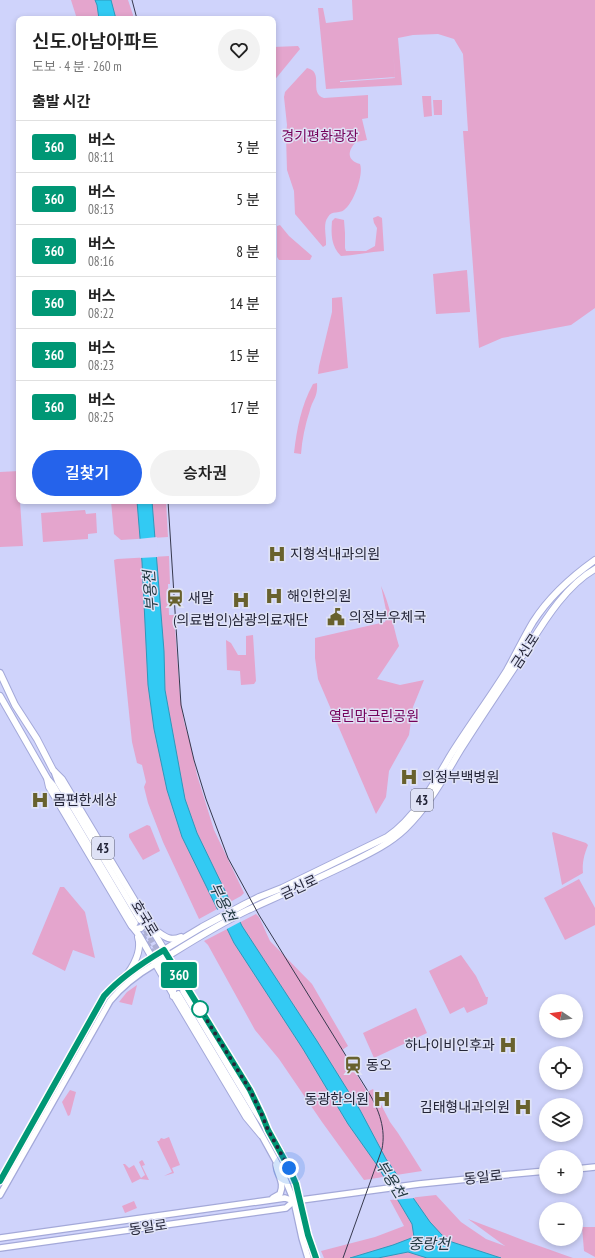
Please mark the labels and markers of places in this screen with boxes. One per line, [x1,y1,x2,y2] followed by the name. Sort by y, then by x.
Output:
[267,544,287,564] hospital icon: 지형석내과의원
[290,545,380,563] place label: 지형석내과의원
[264,586,284,606] hospital icon: 해인한의원
[287,587,351,605] place label: 해인한의원
[165,588,185,608] station icon: 새말
[188,589,214,607] place label: 새말
[231,590,251,610] hospital icon: (의료법인)삼광의료재단
[326,607,346,627] public building icon: 의정부우체국
[349,608,426,626] place label: 의정부우체국
[173,611,309,629] place label: (의료법인)삼광의료재단
[399,767,419,787] hospital icon: 의정부백병원
[422,768,499,786] place label: 의정부백병원
[30,790,50,810] hospital icon: 몸편한세상
[53,791,118,809] place label: 몸편한세상
[191,1000,209,1018] unlabelled marker
[498,1035,518,1055] hospital icon: 하나이비인후과
[405,1036,495,1054] place label: 하나이비인후과
[343,1055,363,1075] station icon: 동오
[366,1056,392,1074] place label: 동오
[372,1089,392,1109] hospital icon: 동광한의원
[305,1090,369,1108] place label: 동광한의원
[513,1097,533,1117] hospital icon: 김태형내과의원
[420,1098,510,1116] place label: 김태형내과의원

